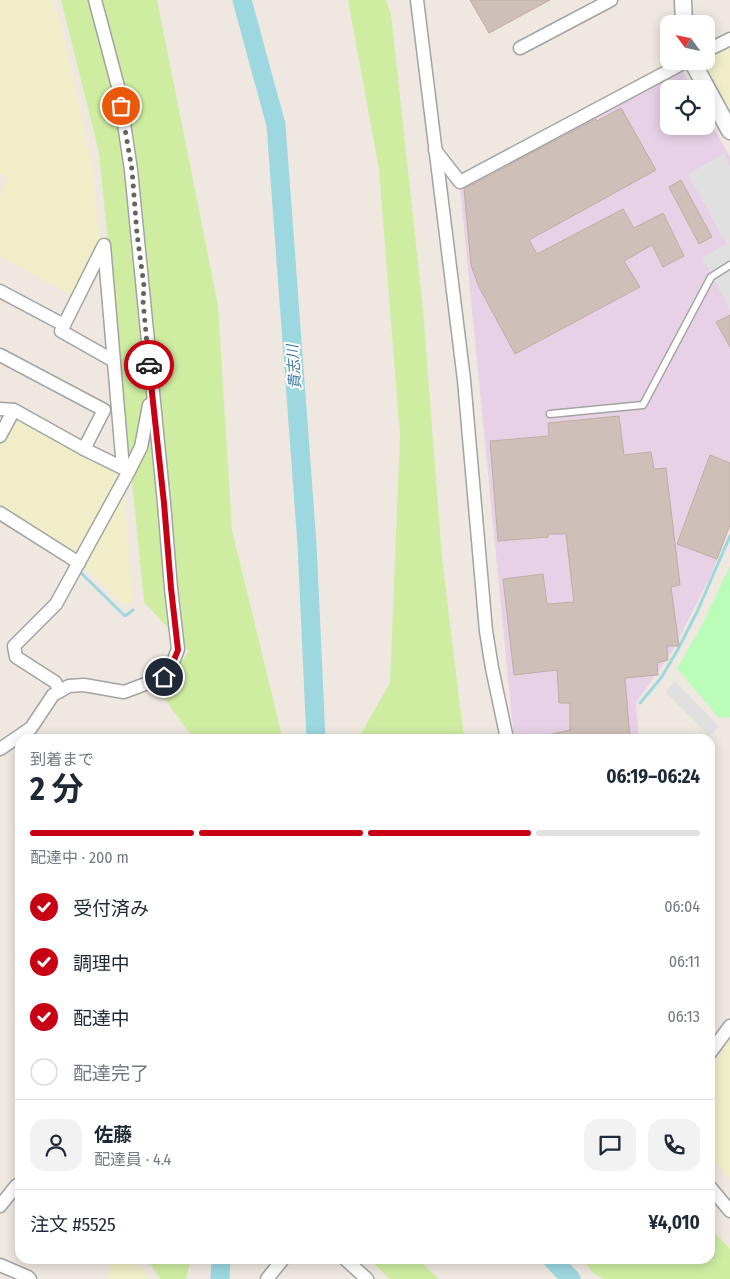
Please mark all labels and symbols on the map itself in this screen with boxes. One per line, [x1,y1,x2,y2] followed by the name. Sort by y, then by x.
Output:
[660,15,715,70] north arrow
[100,85,142,127] pin
[124,340,174,390] courier
[283,342,305,390] water label: 貴志川
[143,656,185,698] pin

